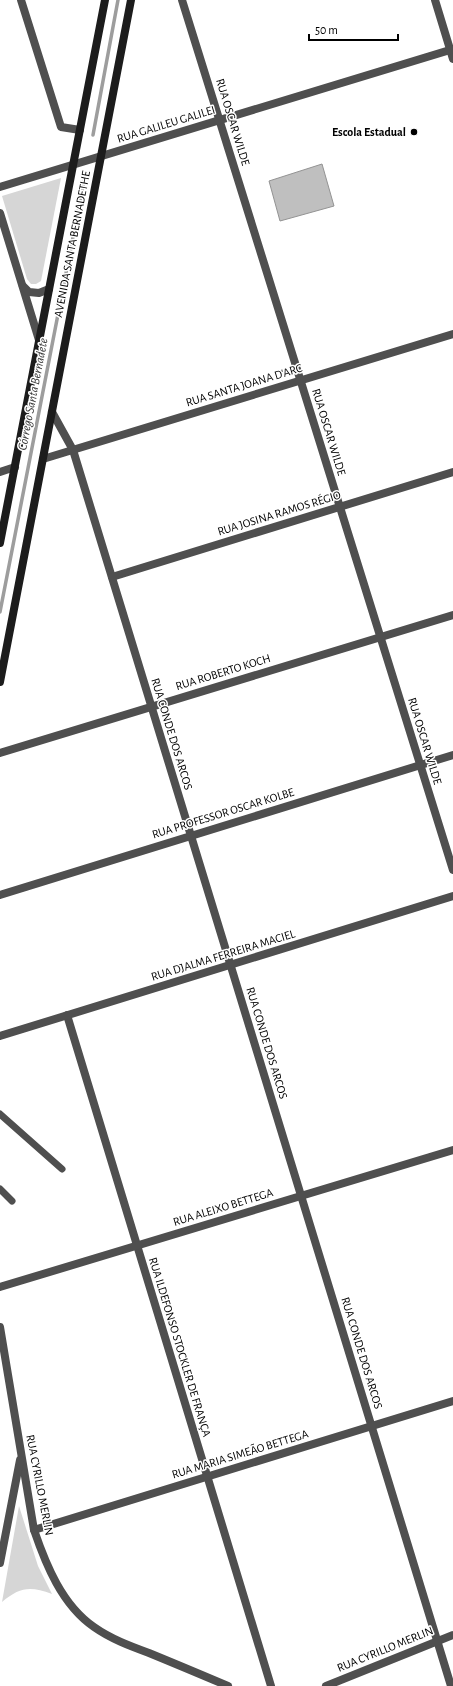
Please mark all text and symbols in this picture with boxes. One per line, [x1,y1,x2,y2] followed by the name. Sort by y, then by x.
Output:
[309,16,398,42] scale bar
[315,24,338,36] text: 50 m
[214,77,252,167] street label: RUA OSCAR WILDE
[116,103,216,145] street label: RUA GALILEU GALILEI
[332,126,406,138] place label: Escola Estadual
[409,127,419,137] marker: Escola Estadual
[52,169,92,318] street label: AVENIDA SANTA BERNADETHE
[16,337,51,452] water label: Córrego Santa Bernadete
[184,362,304,408] street label: RUA SANTA JOANA D'ARC
[310,387,348,477] street label: RUA OSCAR WILDE
[216,487,342,537] street label: RUA JOSINA RAMOS RÉGIO
[174,652,272,692] street label: RUA ROBERTO KOCH
[149,677,195,792] street label: RUA CONDE DOS ARCOS
[406,696,444,786] street label: RUA OSCAR WILDE
[151,786,296,840] street label: RUA PROFESSOR OSCAR KOLBE
[150,927,296,983] street label: RUA DJALMA FERREIRA MACIEL
[244,986,290,1101] street label: RUA CONDE DOS ARCOS
[172,1186,274,1228] street label: RUA ALEIXO BETTEGA
[147,1256,213,1438] street label: RUA ILDEFONSO STOCKLER DE FRANÇA
[339,1296,385,1411] street label: RUA CONDE DOS ARCOS
[170,1426,310,1481] street label: RUA MARIA SIMEÃO BETTEGA
[24,1434,56,1536] street label: RUA CYRILLO MERLIN
[335,1624,435,1674] street label: RUA CYRILLO MERLIN

